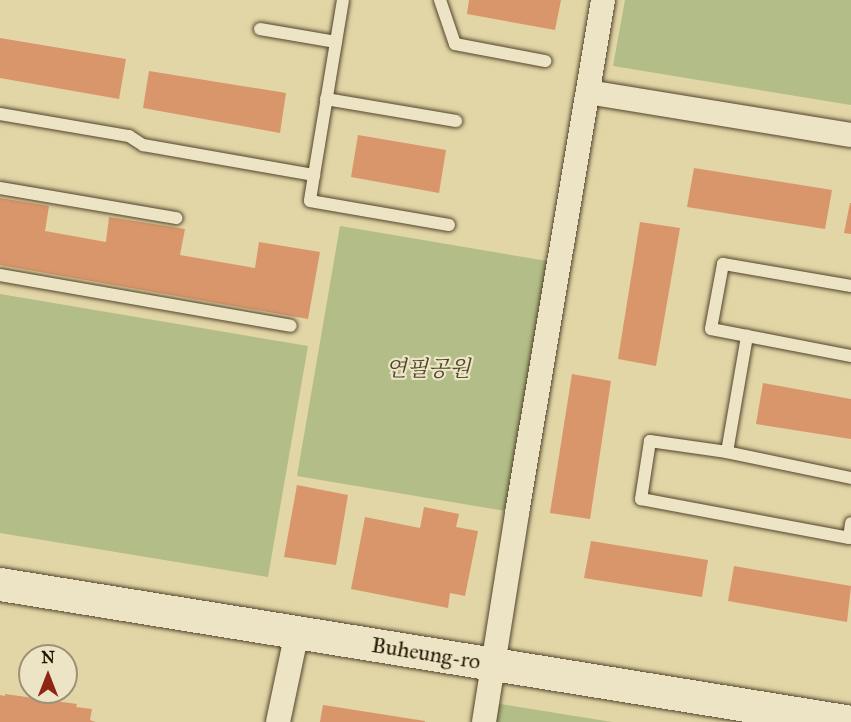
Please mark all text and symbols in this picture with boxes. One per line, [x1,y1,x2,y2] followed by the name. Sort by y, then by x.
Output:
[385,356,471,382] park label: 연필공원
[370,631,482,675] street label: Buheung-ro
[18,644,78,704] north arrow
[41,648,55,667] text: N

